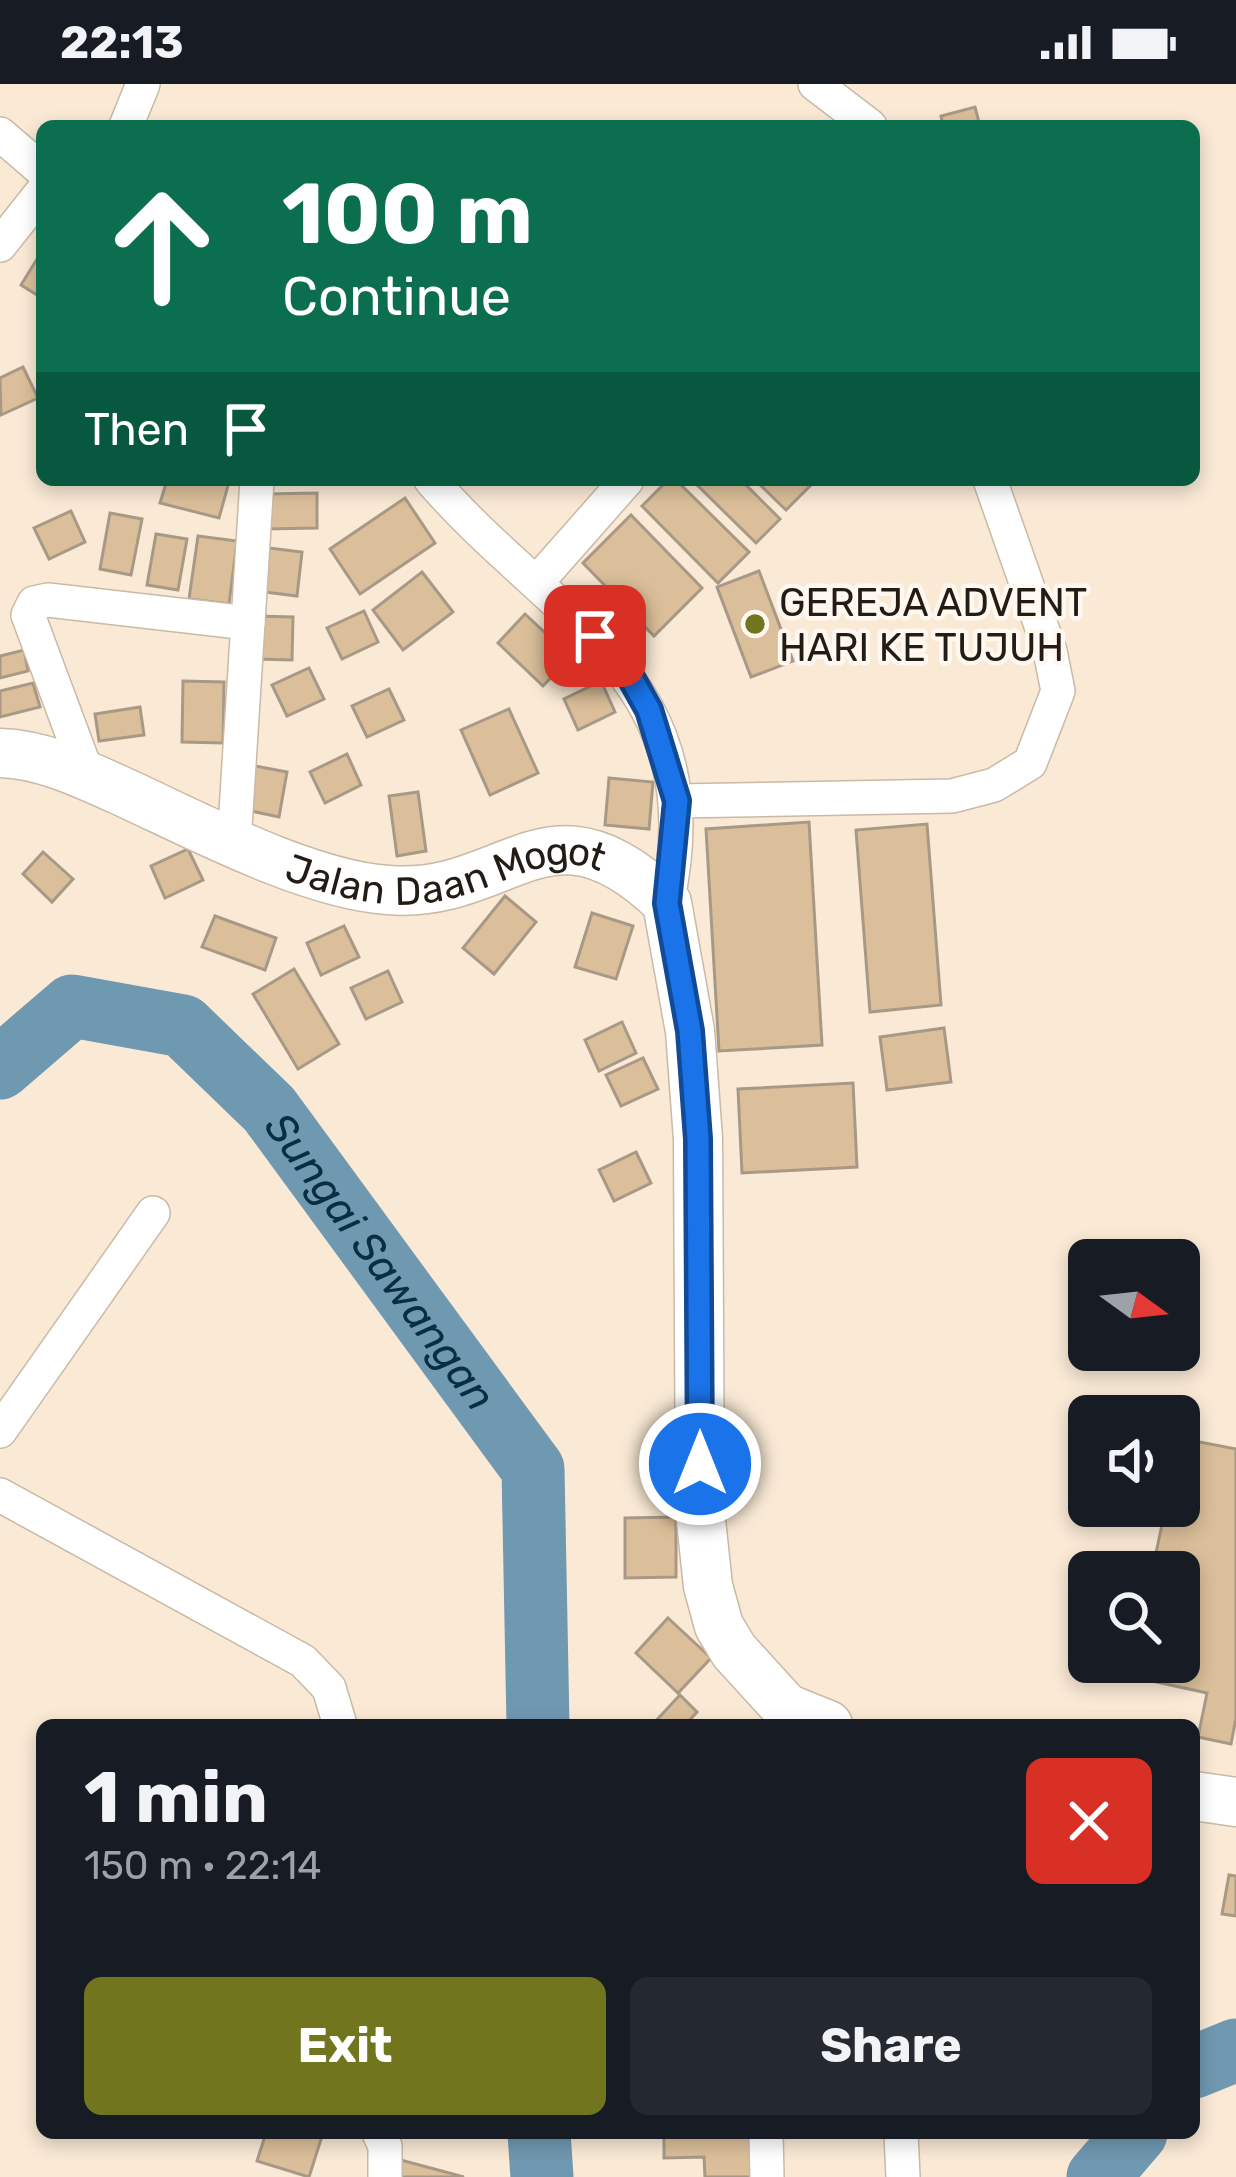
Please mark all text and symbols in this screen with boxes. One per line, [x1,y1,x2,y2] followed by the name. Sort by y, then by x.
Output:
[60,16,184,69] text: 22:13
[282,164,533,264] text: 100 m
[84,168,240,324] icon: ahead
[282,265,511,329] text: Continue
[213,396,279,462] icon: arrive
[84,403,189,456] text: Then
[779,580,1087,671] place label: GEREJA ADVENT HARI KE TUJUH
[544,585,646,687] pin
[562,603,628,669] icon: arrive
[742,611,768,637] marker: GEREJA ADVENT HARI KE TUJUH
[280,828,612,915] street label: Jalan Daan Mogot
[254,1103,505,1420] water label: Sungai Sawangan
[1068,1239,1200,1371] north arrow
[1068,1239,1200,1683] map controls
[1068,1395,1200,1527] button: sound
[637,1401,763,1527] position arrow
[1068,1551,1200,1683] button: search
[84,1755,268,1840] text: 1 min
[1026,1758,1152,1884] button: close
[84,1843,322,1889] text: 150 m · 22:14
[84,1977,606,2115] button: Exit
[630,1977,1152,2115] button: Share

